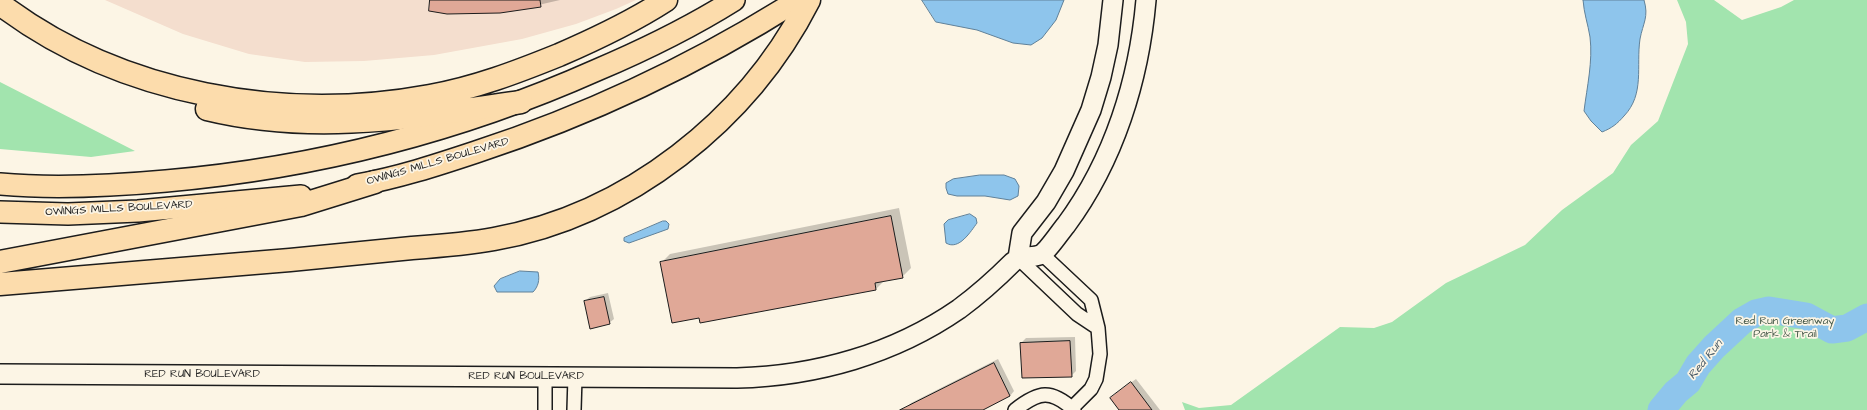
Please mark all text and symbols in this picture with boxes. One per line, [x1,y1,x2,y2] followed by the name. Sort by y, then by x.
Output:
[365,135,511,189] street label: OWINGS MILLS BOULEVARD
[45,199,193,219] street label: OWINGS MILLS BOULEVARD
[1736,315,1834,341] park label: Red Run Greenway Park & Trail
[1686,337,1726,383] water label: Red Run
[144,368,260,382] street label: RED RUN BOULEVARD
[468,370,584,384] street label: RED RUN BOULEVARD

